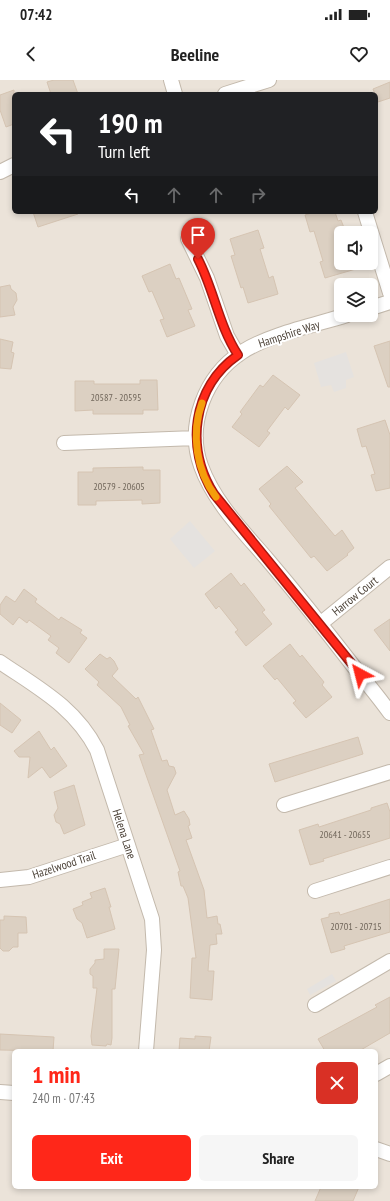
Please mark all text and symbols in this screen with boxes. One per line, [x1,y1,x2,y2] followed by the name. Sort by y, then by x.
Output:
[20,5,52,24] text: 07:42
[20,43,42,65] icon: back
[171,43,219,66] text: Beeline
[348,43,370,65] icon: heart
[98,104,162,141] text: 190 m
[32,108,84,160] icon: left
[98,140,150,163] text: Turn left
[121,184,143,206] icon: left
[163,184,185,206] icon: ahead
[205,184,227,206] icon: ahead
[247,184,269,206] icon: right
[181,218,215,259] pin
[187,224,209,246] icon: arrive
[334,226,378,322] map controls
[334,226,378,270] button: sound
[334,278,378,322] button: layers
[256,316,322,351] street label: Hampshire Way
[91,391,141,404] house number: 20587 - 20595
[93,480,145,493] house number: 20579 - 20605
[329,572,381,619] street label: Harrow Court
[339,653,381,695] position arrow
[109,807,140,861] street label: Helena Lane
[319,828,371,841] house number: 20641 - 20655
[30,847,98,882] street label: Hazelwood Trail
[330,920,382,933] house number: 20701 - 20715
[32,1059,80,1090] text: 1 min
[316,1062,358,1104] button: close
[32,1090,95,1107] text: 240 m · 07:43
[32,1135,191,1181] button: Exit
[199,1135,358,1181] button: Share

